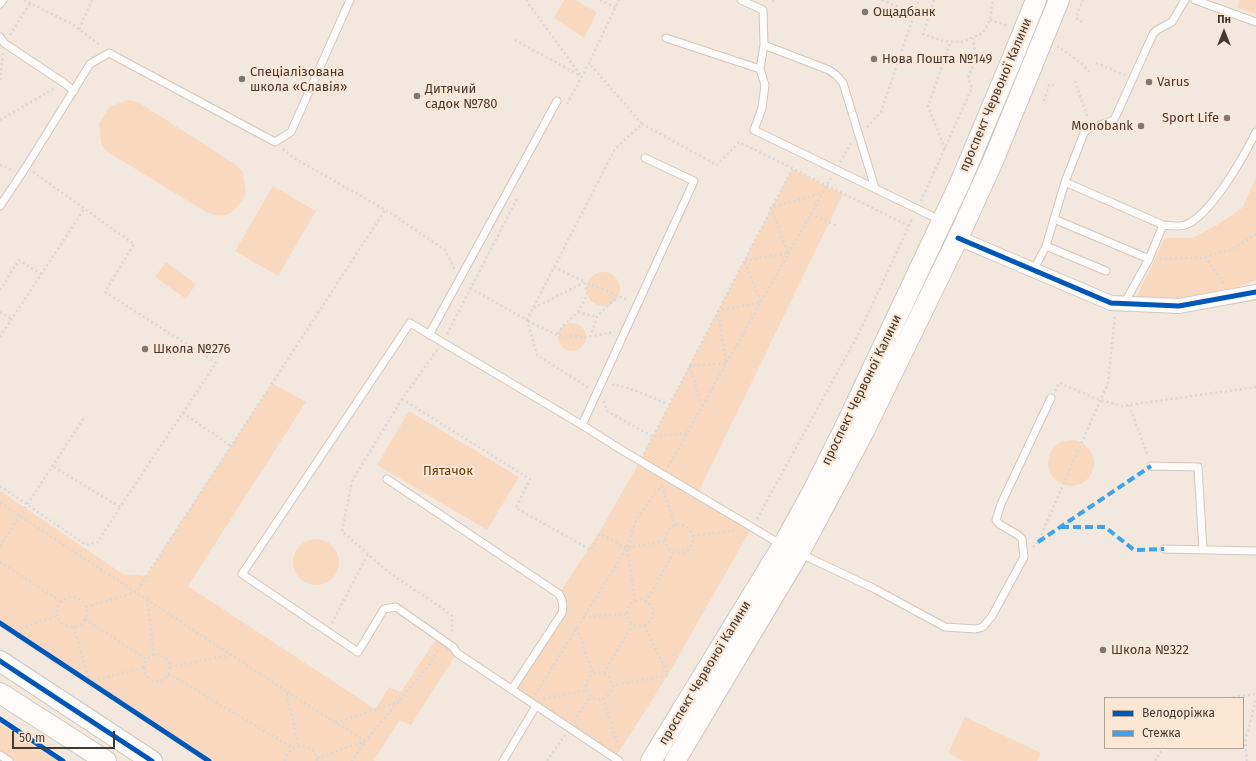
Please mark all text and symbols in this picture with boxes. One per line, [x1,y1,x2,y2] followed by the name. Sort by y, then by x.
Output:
[873,4,936,20] place label: Ощадбанк
[860,7,870,17] marker: Ощадбанк
[1204,12,1244,52] north arrow
[1217,13,1231,26] text: Пн
[956,16,1036,174] street label: проспект Червоної Калини
[882,51,992,67] place label: Нова Пошта №149
[869,54,879,64] marker: Нова Пошта №149
[250,64,347,95] place label: Спеціалізована школа «Славія»
[237,74,247,84] marker: Спеціалізована школа «Славія»
[1157,74,1189,90] place label: Varus
[1144,77,1154,87] marker: Varus
[425,81,498,112] place label: Дитячий садок №780
[412,91,422,101] marker: Дитячий садок №780
[1162,110,1219,126] place label: Sport Life
[1222,113,1232,123] marker: Sport Life
[1071,118,1133,134] place label: Monobank
[1136,121,1146,131] marker: Monobank
[819,312,905,468] street label: проспект Червоної Калини
[153,341,230,357] place label: Школа №276
[140,344,150,354] marker: Школа №276
[423,463,473,479] park label: Пятачок
[656,598,754,748] street label: проспект Червоної Калини
[1111,642,1189,658] place label: Школа №322
[1098,645,1108,655] marker: Школа №322
[1104,697,1244,749] legend
[1142,706,1215,720] text: Велодоріжка
[14,723,117,749] scale bar
[1142,726,1181,740] text: Стежка
[19,731,45,745] text: 50 m

